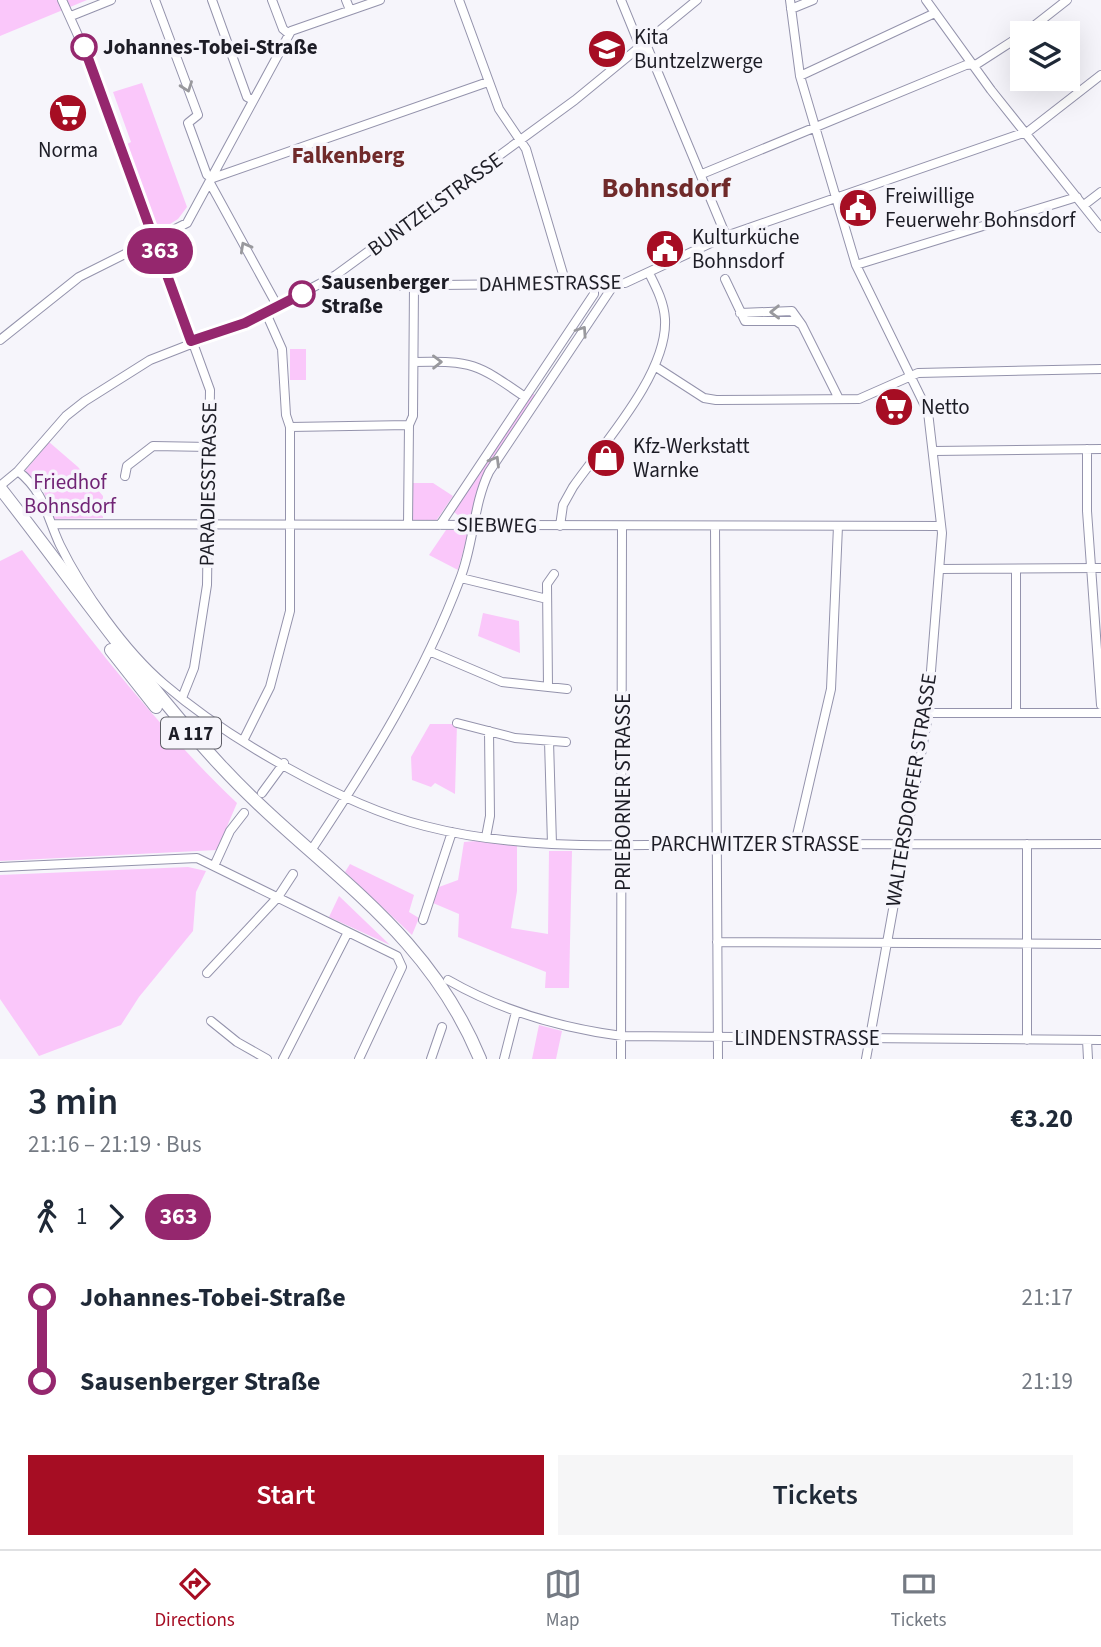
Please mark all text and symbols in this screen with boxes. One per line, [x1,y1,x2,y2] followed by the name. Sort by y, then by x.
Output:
[1010,21,1080,91] map controls
[1010,21,1080,91] button: layers
[634,22,763,76] place label: Kita Buntzelzwerge
[586,28,628,70] school or university icon: Kita Buntzelzwerge
[103,32,318,62] place label: Johannes-Tobei-Straße
[71,34,97,60] marker: Johannes-Tobei-Straße
[179,80,193,92] one-way arrow
[47,92,89,134] supermarket icon: Norma
[38,135,98,165] place label: Norma
[291,139,405,172] district label: Falkenberg
[361,145,509,263] street label: BUNTZELSTRASSE
[601,168,732,208] district label: Bohnsdorf
[885,181,1076,235] place label: Freiwillige Feuerwehr Bohnsdorf
[837,187,879,229] public building icon: Freiwillige Feuerwehr Bohnsdorf
[692,222,799,276] place label: Kulturküche Bohnsdorf
[120,228,200,274] line badge: 363
[644,228,686,270] public building icon: Kulturküche Bohnsdorf
[141,233,179,268] text: 363
[240,242,253,254] one-way arrow
[321,267,450,321] place label: Sausenberger Straße
[478,267,622,299] street label: DAHMESTRASSE
[289,281,315,307] marker: Sausenberger Straße
[769,304,780,319] one-way arrow
[574,326,586,339] one-way arrow
[432,354,442,370] one-way arrow
[873,386,915,428] supermarket icon: Netto
[921,392,970,422] place label: Netto
[192,401,224,567] street label: PARADIESSTRASSE
[633,431,750,485] place label: Kfz-Werkstatt Warnke
[585,437,627,479] shop icon: Kfz-Werkstatt Warnke
[487,455,500,468] one-way arrow
[24,467,117,521] park label: Friedhof Bohnsdorf
[456,509,538,541] street label: SIEBWEG
[878,671,944,909] street label: WALTERSDORFER STRASSE
[608,693,638,891] street label: PRIEBORNER STRASSE
[161,718,221,748] road number: A 117
[650,829,860,859] street label: PARCHWITZER STRASSE
[734,1023,880,1053] street label: LINDENSTRASSE
[28,1075,118,1129] text: 3 min
[1010,1100,1073,1137] text: €3.20
[28,1128,202,1161] text: 21:16 – 21:19 · Bus
[28,1198,66,1236] icon: walk
[97,1198,135,1236] icon: forward
[159,1199,197,1234] text: 363
[76,1200,87,1233] text: 1
[80,1279,346,1316] text: Johannes-Tobei-Straße
[1022,1281,1073,1314] text: 21:17
[80,1363,321,1400] text: Sausenberger Straße
[1022,1365,1073,1398] text: 21:19
[28,1455,544,1535] button: Start
[558,1455,1073,1535] button: Tickets
[154,1565,235,1634] tab: Directions
[544,1565,582,1634] tab: Map
[891,1565,947,1634] tab: Tickets

